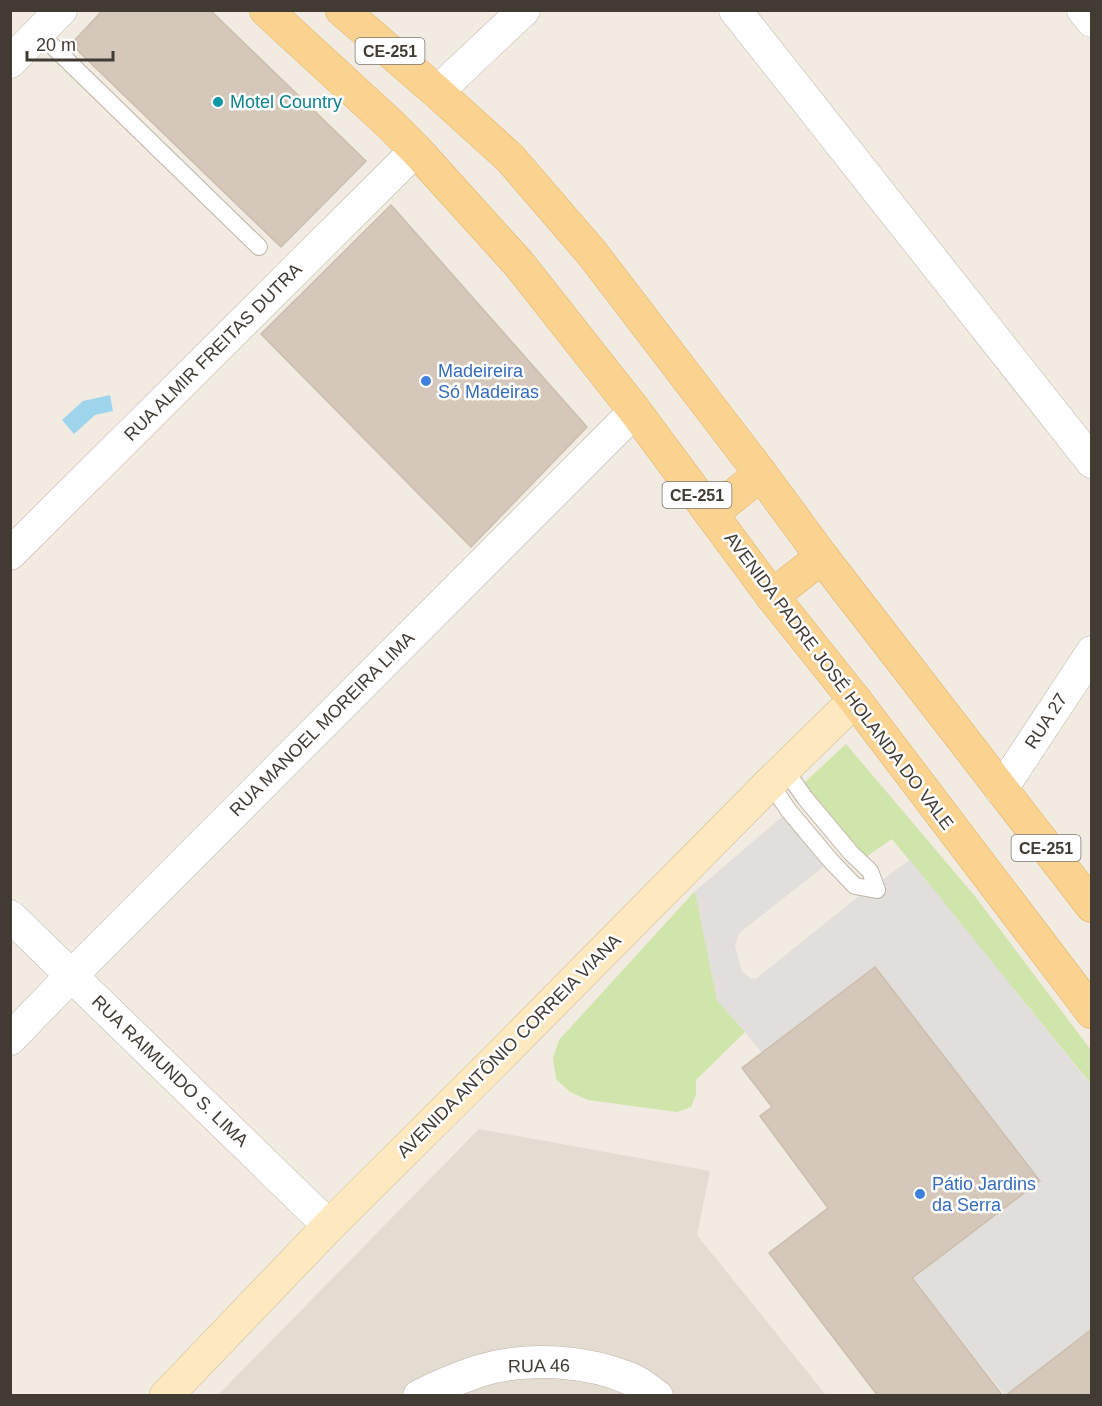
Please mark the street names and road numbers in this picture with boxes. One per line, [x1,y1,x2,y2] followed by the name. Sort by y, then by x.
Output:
[356,38,424,64] road number: CE-251
[120,259,306,445] street label: RUA ALMIR FREITAS DUTRA
[662,482,732,508] road number: CE-251
[721,528,957,834] street label: AVENIDA PADRE JOSÉ HOLANDA DO VALE
[226,628,418,820] street label: RUA MANOEL MOREIRA LIMA
[1021,690,1071,752] street label: RUA 27
[1012,835,1080,861] road number: CE-251
[392,929,625,1162] street label: AVENIDA ANTÔNIO CORREIA VIANA
[88,991,252,1151] street label: RUA RAIMUNDO S. LIMA
[508,1355,570,1377] street label: RUA 46

